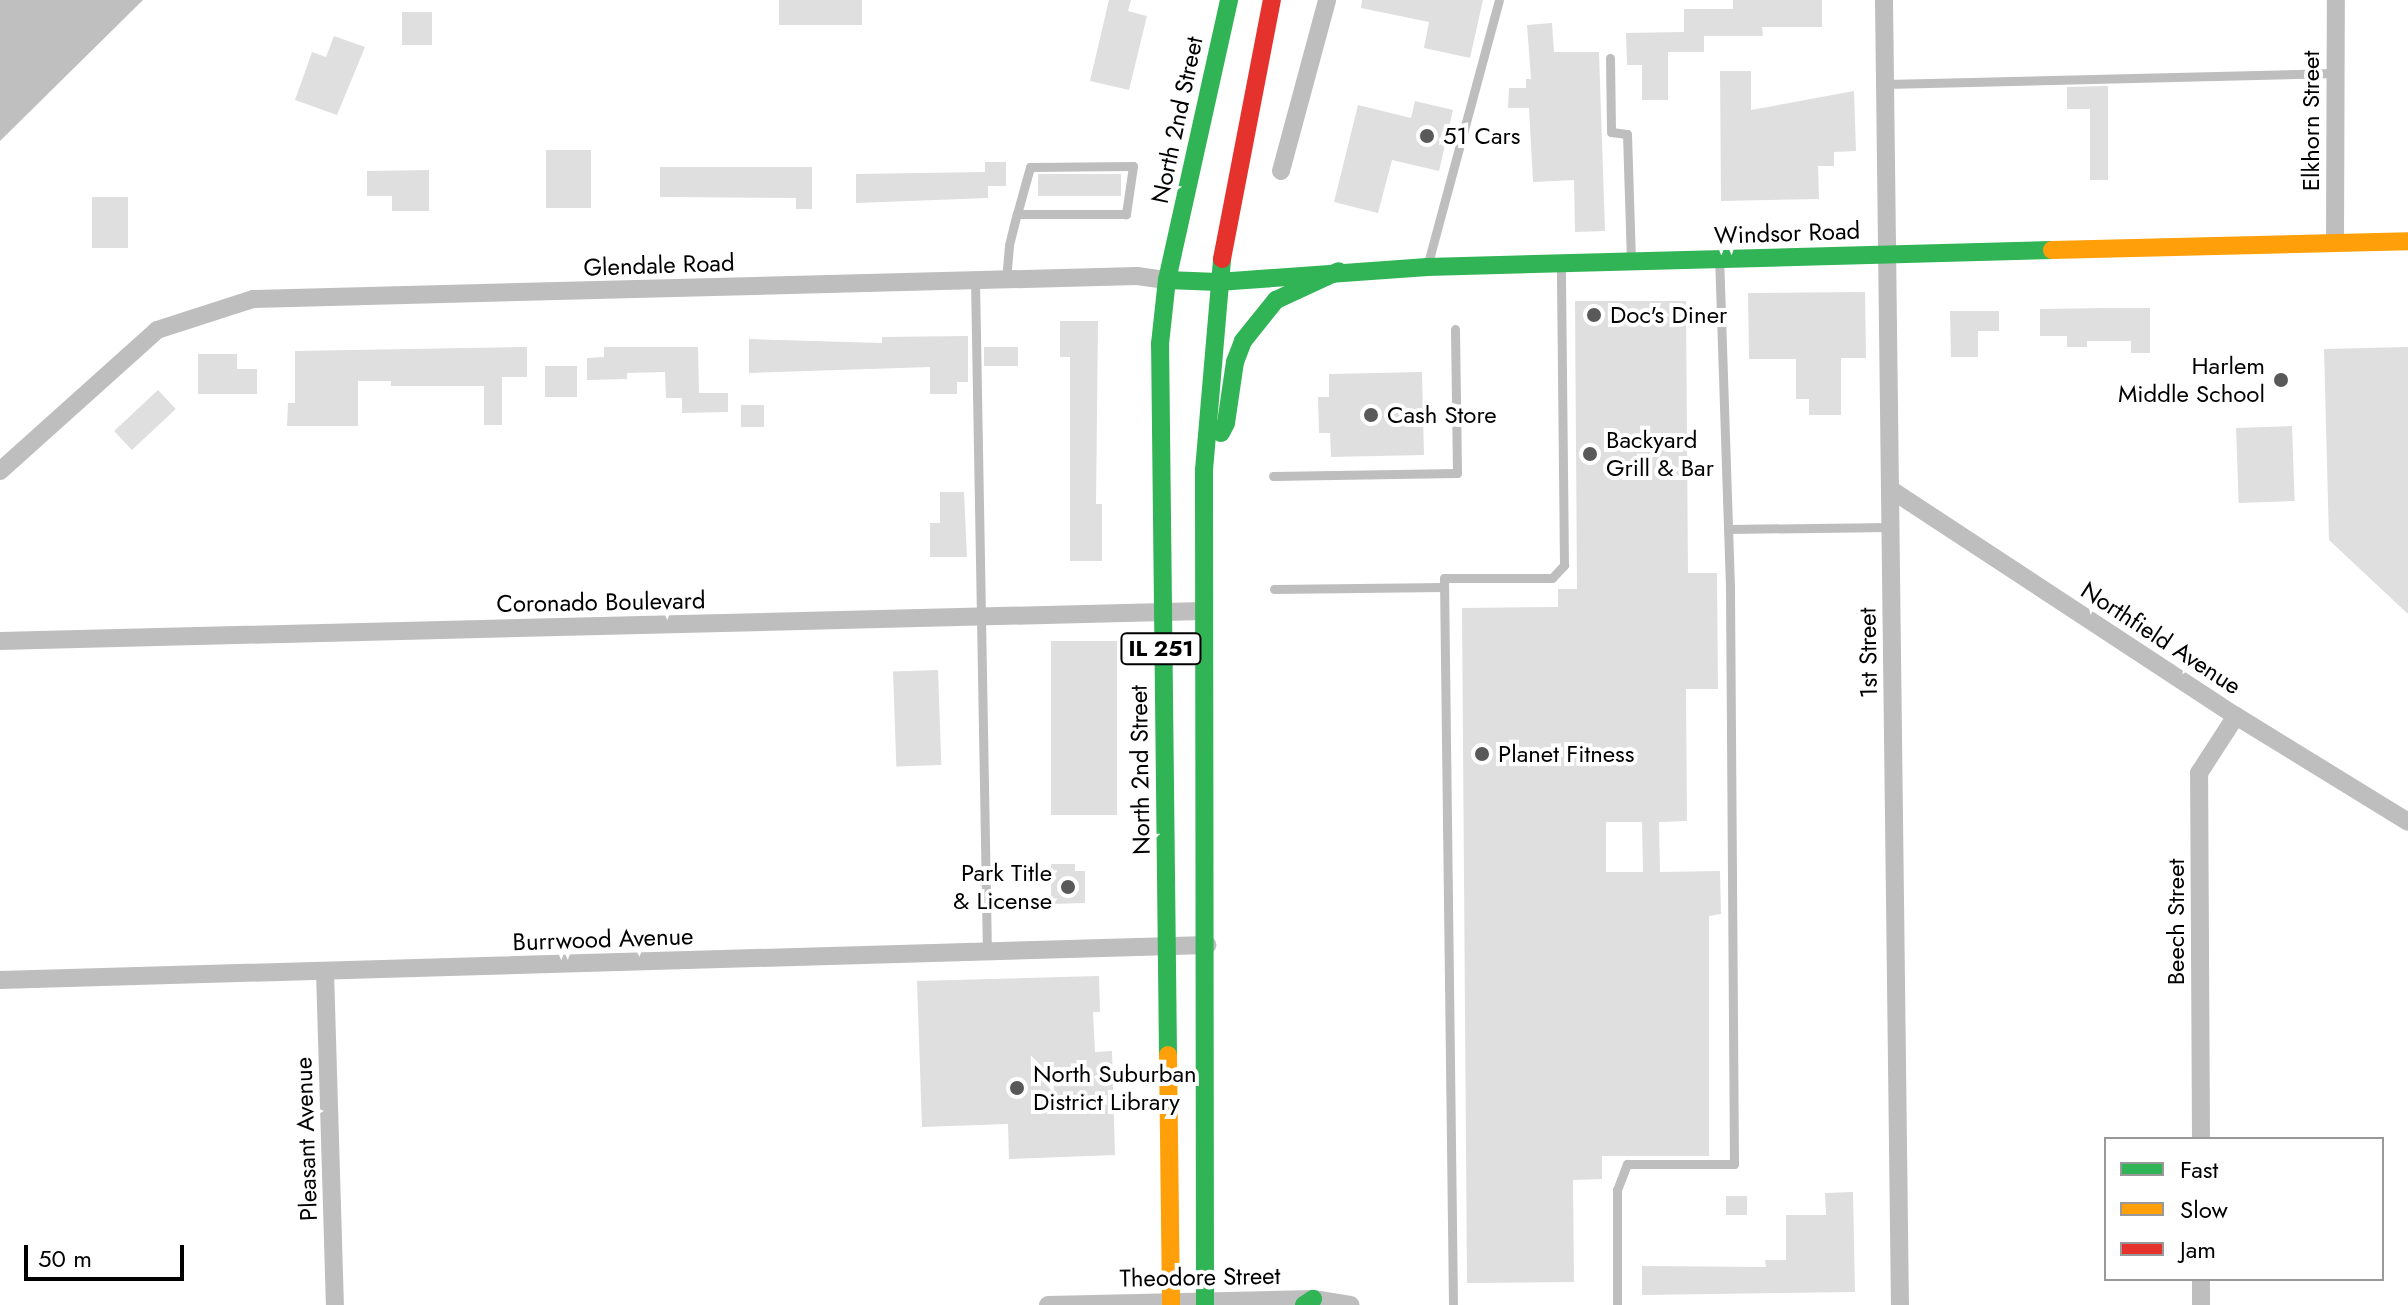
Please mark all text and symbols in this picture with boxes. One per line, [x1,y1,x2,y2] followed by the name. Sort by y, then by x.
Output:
[1145,34,1209,206] street label: North 2nd Street
[2297,51,2325,191] street label: Elkhorn Street
[1443,122,1520,150] place label: 51 Cars
[1418,127,1436,145] marker: 51 Cars
[1713,216,1861,250] street label: Windsor Road
[583,248,735,282] street label: Glendale Road
[1610,301,1727,329] place label: Doc's Diner
[1585,306,1603,324] marker: Doc's Diner
[2118,352,2265,408] place label: Harlem Middle School
[2272,371,2290,389] marker: Harlem Middle School
[1387,401,1497,429] place label: Cash Store
[1362,406,1380,424] marker: Cash Store
[1606,426,1714,482] place label: Backyard Grill & Bar
[1581,445,1599,463] marker: Backyard Grill & Bar
[2076,576,2246,700] street label: Northfield Avenue
[496,586,706,618] street label: Coronado Boulevard
[1853,607,1883,699] street label: 1st Street
[1119,631,1203,667] road number: IL 251
[1124,685,1156,855] street label: North 2nd Street
[1498,740,1634,768] place label: Planet Fitness
[1473,745,1491,763] marker: Planet Fitness
[953,859,1052,915] place label: Park Title & License
[2162,859,2190,985] street label: Beech Street
[1059,878,1077,896] marker: Park Title & License
[512,921,694,957] street label: Burrwood Avenue
[289,1056,323,1222] street label: Pleasant Avenue
[1033,1060,1197,1116] place label: North Suburban District Library
[1008,1079,1026,1097] marker: North Suburban District Library
[2104,1137,2384,1281] legend
[2180,1152,2218,1187] text: Fast
[2180,1192,2228,1227] text: Slow
[28,1229,188,1279] scale bar
[2180,1232,2216,1267] text: Jam
[38,1241,92,1276] text: 50 m
[1119,1261,1281,1293] street label: Theodore Street

